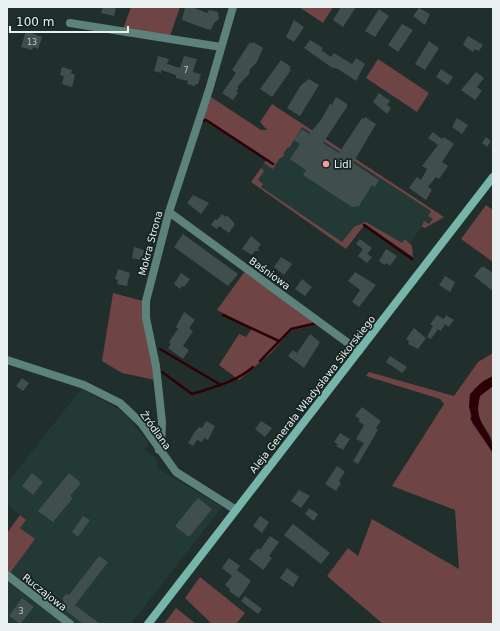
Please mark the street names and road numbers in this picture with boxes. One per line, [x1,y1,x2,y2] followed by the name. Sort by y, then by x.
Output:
[137,209,164,277] street label: Mokra Strona
[247,255,292,292] street label: Baśniowa
[248,313,377,475] street label: Aleja Generała Władysława Sikorskiego
[138,408,174,452] street label: Źródlana
[20,572,69,613] street label: Ruczajowa

